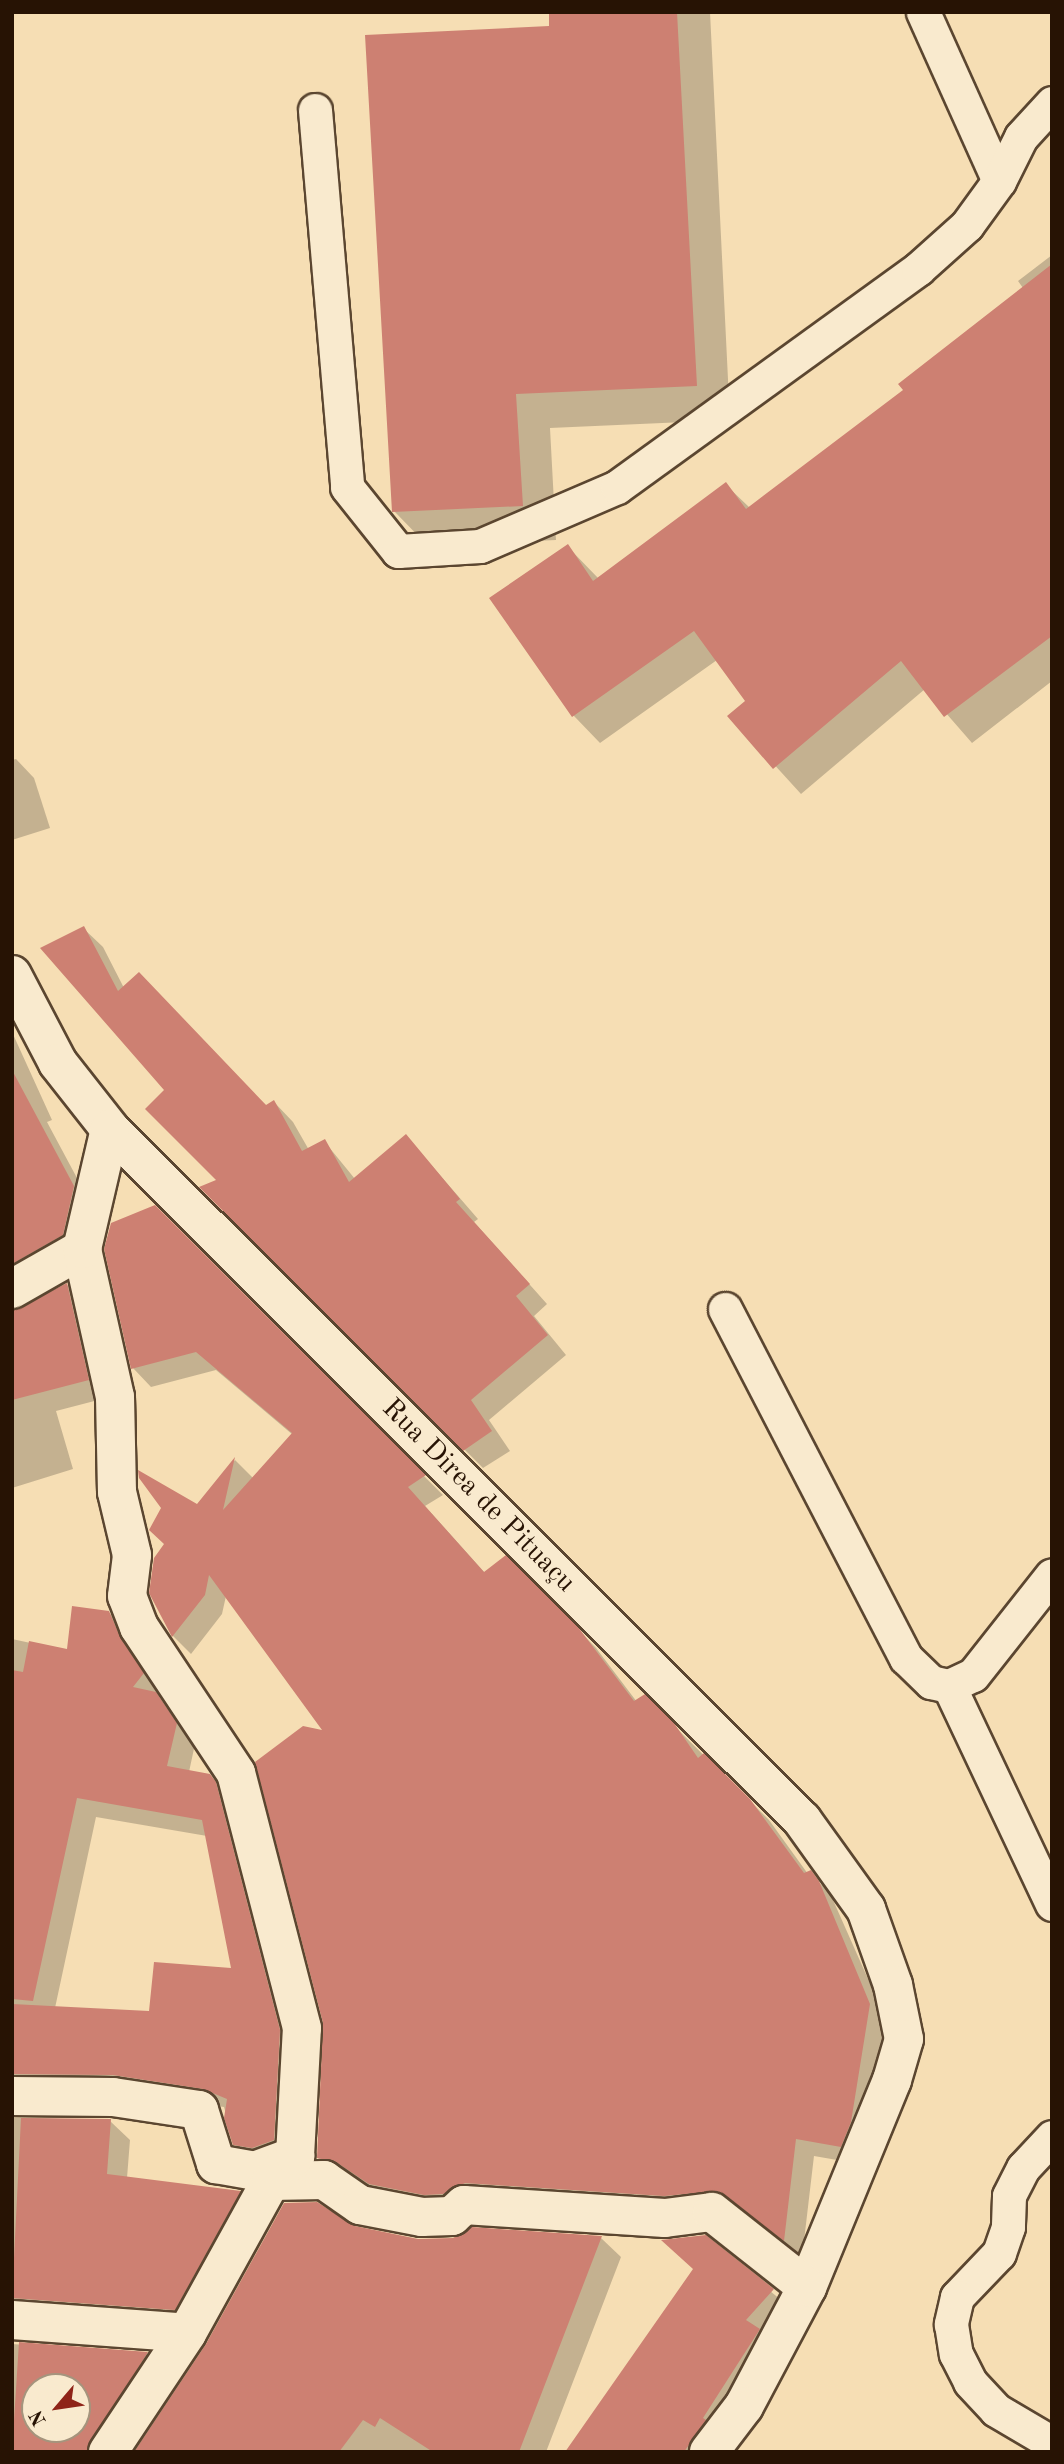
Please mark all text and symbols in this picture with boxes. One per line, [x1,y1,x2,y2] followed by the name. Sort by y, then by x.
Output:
[374,1392,582,1600] street label: Rua Direa de Pituaçu
[21,2373,91,2443] north arrow
[27,2406,51,2428] text: N

